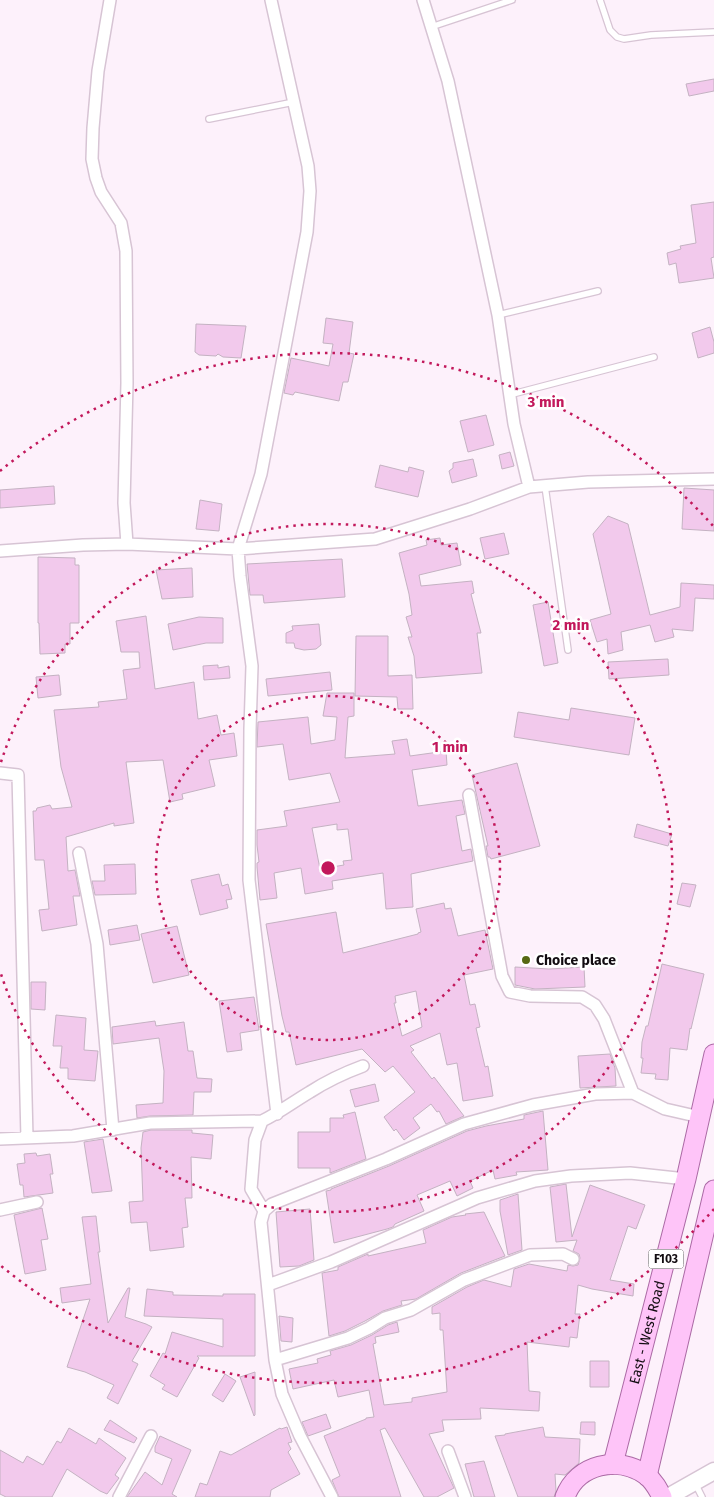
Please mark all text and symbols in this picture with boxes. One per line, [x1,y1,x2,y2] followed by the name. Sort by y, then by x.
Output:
[527,393,564,411] text: 3 min
[553,616,589,634] text: 2 min
[432,738,468,756] text: 1 min
[319,859,337,877] centre of rings
[536,952,616,969] place label: Choice place
[520,954,532,966] marker: Choice place
[648,1250,684,1268] road number: F103
[625,1279,668,1386] street label: East - West Road

